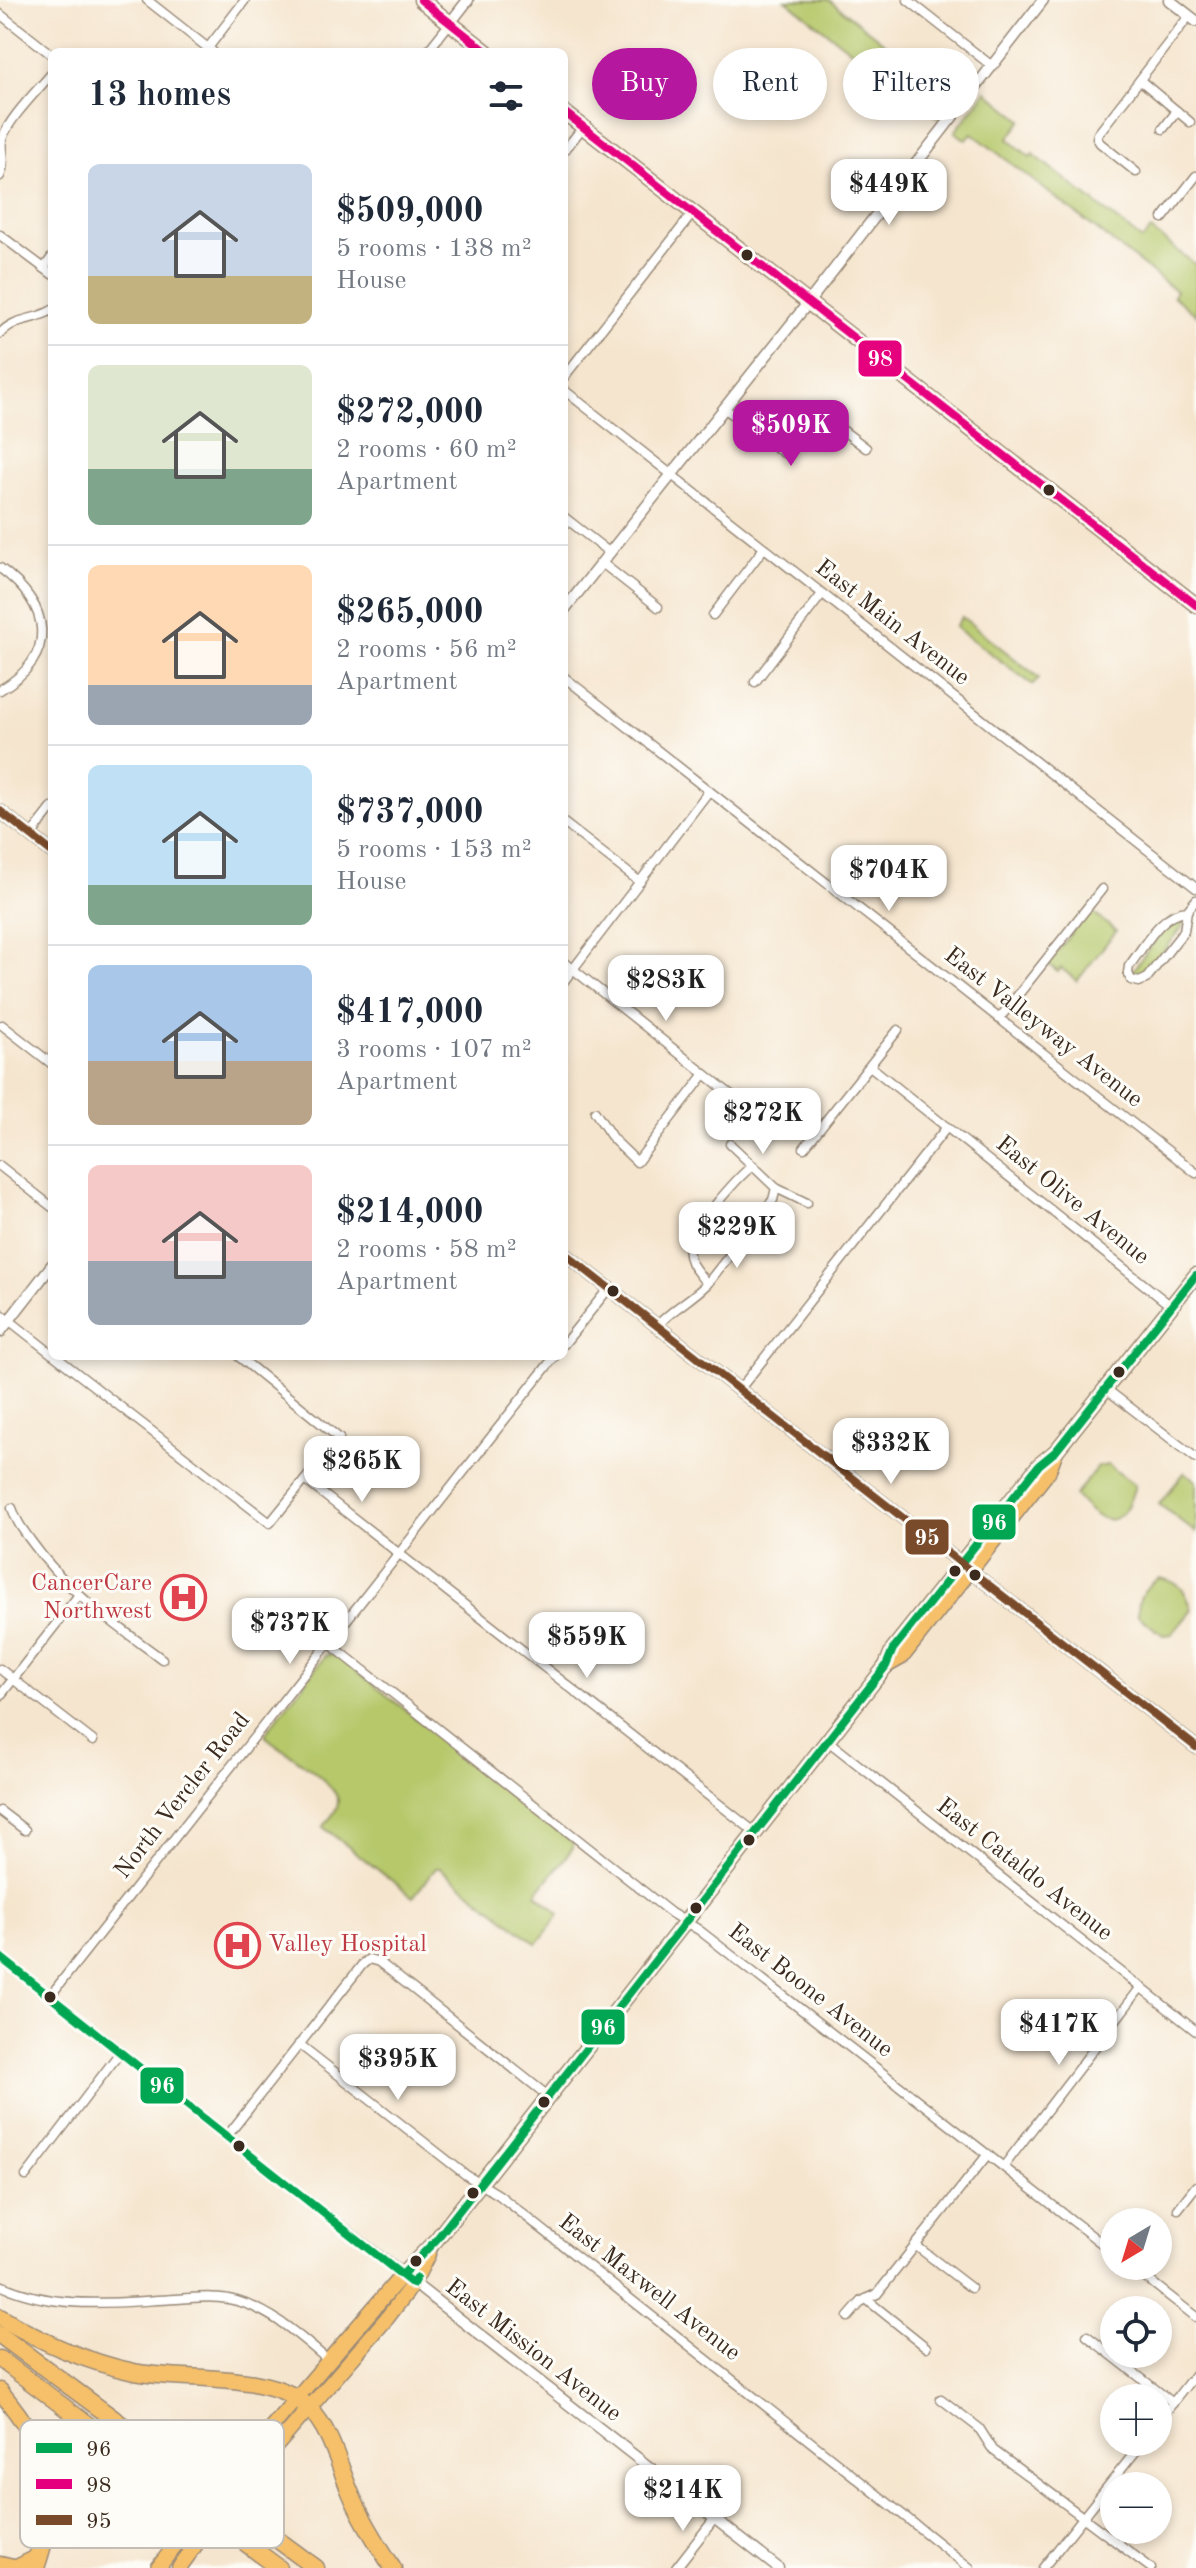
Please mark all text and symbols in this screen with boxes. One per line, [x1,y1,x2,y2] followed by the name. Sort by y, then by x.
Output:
[592,48,697,120] chip: Buy
[713,48,827,120] chip: Rent
[843,48,979,120] chip: Filters
[484,74,528,118] icon: filters
[88,79,231,113] text: 13 homes
[833,159,945,227] pin: $449K
[849,172,929,198] text: $449K
[336,195,484,229] text: $509,000
[152,196,248,292] icon: home
[336,236,532,262] text: 5 rooms · 138 m²
[739,247,755,263] unlabelled marker
[336,268,407,294] text: House
[857,339,903,378] line badge: 98
[867,349,893,371] text: 98
[336,396,484,430] text: $272,000
[152,397,248,493] icon: home
[735,400,847,468] pin: $509K
[751,413,831,439] text: $509K
[336,437,517,463] text: 2 rooms · 60 m²
[336,469,458,495] text: Apartment
[1041,482,1057,498] unlabelled marker
[810,556,974,690] street label: East Main Avenue
[336,596,484,630] text: $265,000
[152,597,248,693] icon: home
[336,637,517,663] text: 2 rooms · 56 m²
[336,669,458,695] text: Apartment
[336,796,484,830] text: $737,000
[152,797,248,893] icon: home
[336,837,532,863] text: 5 rooms · 153 m²
[833,845,945,913] pin: $704K
[849,858,929,884] text: $704K
[336,869,407,895] text: House
[939,943,1147,1113] street label: East Valleyway Avenue
[610,955,722,1023] pin: $283K
[626,968,706,994] text: $283K
[336,996,484,1030] text: $417,000
[152,997,248,1093] icon: home
[336,1037,532,1063] text: 3 rooms · 107 m²
[336,1069,458,1095] text: Apartment
[707,1088,819,1156] pin: $272K
[723,1101,803,1127] text: $272K
[991,1132,1153,1270] street label: East Olive Avenue
[336,1196,484,1230] text: $214,000
[152,1197,248,1293] icon: home
[681,1202,793,1270] pin: $229K
[697,1215,777,1241] text: $229K
[336,1237,517,1263] text: 2 rooms · 58 m²
[336,1269,458,1295] text: Apartment
[605,1283,621,1299] unlabelled marker
[1111,1364,1127,1380] unlabelled marker
[835,1418,947,1486] pin: $332K
[851,1431,931,1457] text: $332K
[306,1436,418,1504] pin: $265K
[322,1449,402,1475] text: $265K
[971,1503,1017,1541] line badge: 96
[981,1513,1007,1535] text: 96
[904,1518,950,1556] line badge: 95
[914,1528,940,1550] text: 95
[947,1563,963,1579] unlabelled marker
[967,1567,983,1583] unlabelled marker
[31,1572,152,1624] place label: CancerCare Northwest
[159,1574,207,1622] hospital icon: CancerCare Northwest
[234,1598,346,1666] pin: $737K
[250,1611,330,1637] text: $737K
[531,1612,643,1680] pin: $559K
[547,1625,627,1651] text: $559K
[111,1708,255,1884] street label: North Vercler Road
[932,1794,1116,1946] street label: East Cataldo Avenue
[741,1832,757,1848] unlabelled marker
[688,1900,704,1916] unlabelled marker
[723,1920,897,2062] street label: East Boone Avenue
[213,1921,261,1969] hospital icon: Valley Hospital
[268,1933,427,1957] place label: Valley Hospital
[42,1989,58,2005] unlabelled marker
[1003,1999,1115,2067] pin: $417K
[580,2008,626,2046] line badge: 96
[1019,2012,1099,2038] text: $417K
[590,2018,616,2040] text: 96
[342,2034,454,2102] pin: $395K
[358,2047,438,2073] text: $395K
[139,2066,185,2105] line badge: 96
[149,2076,175,2098] text: 96
[536,2094,552,2110] unlabelled marker
[231,2138,247,2154] unlabelled marker
[465,2185,481,2201] unlabelled marker
[1100,2208,1172,2280] north arrow
[1100,2208,1172,2544] map controls
[554,2210,744,2366] street label: East Maxwell Avenue
[408,2253,424,2269] unlabelled marker
[441,2275,625,2427] street label: East Mission Avenue
[1100,2296,1172,2368] button: locate
[1100,2384,1172,2456] button: +
[20,2420,284,2548] legend
[86,2439,112,2461] text: 96
[627,2465,739,2533] pin: $214K
[1100,2472,1172,2544] button: −
[86,2475,112,2497] text: 98
[643,2478,723,2504] text: $214K
[86,2511,112,2533] text: 95

